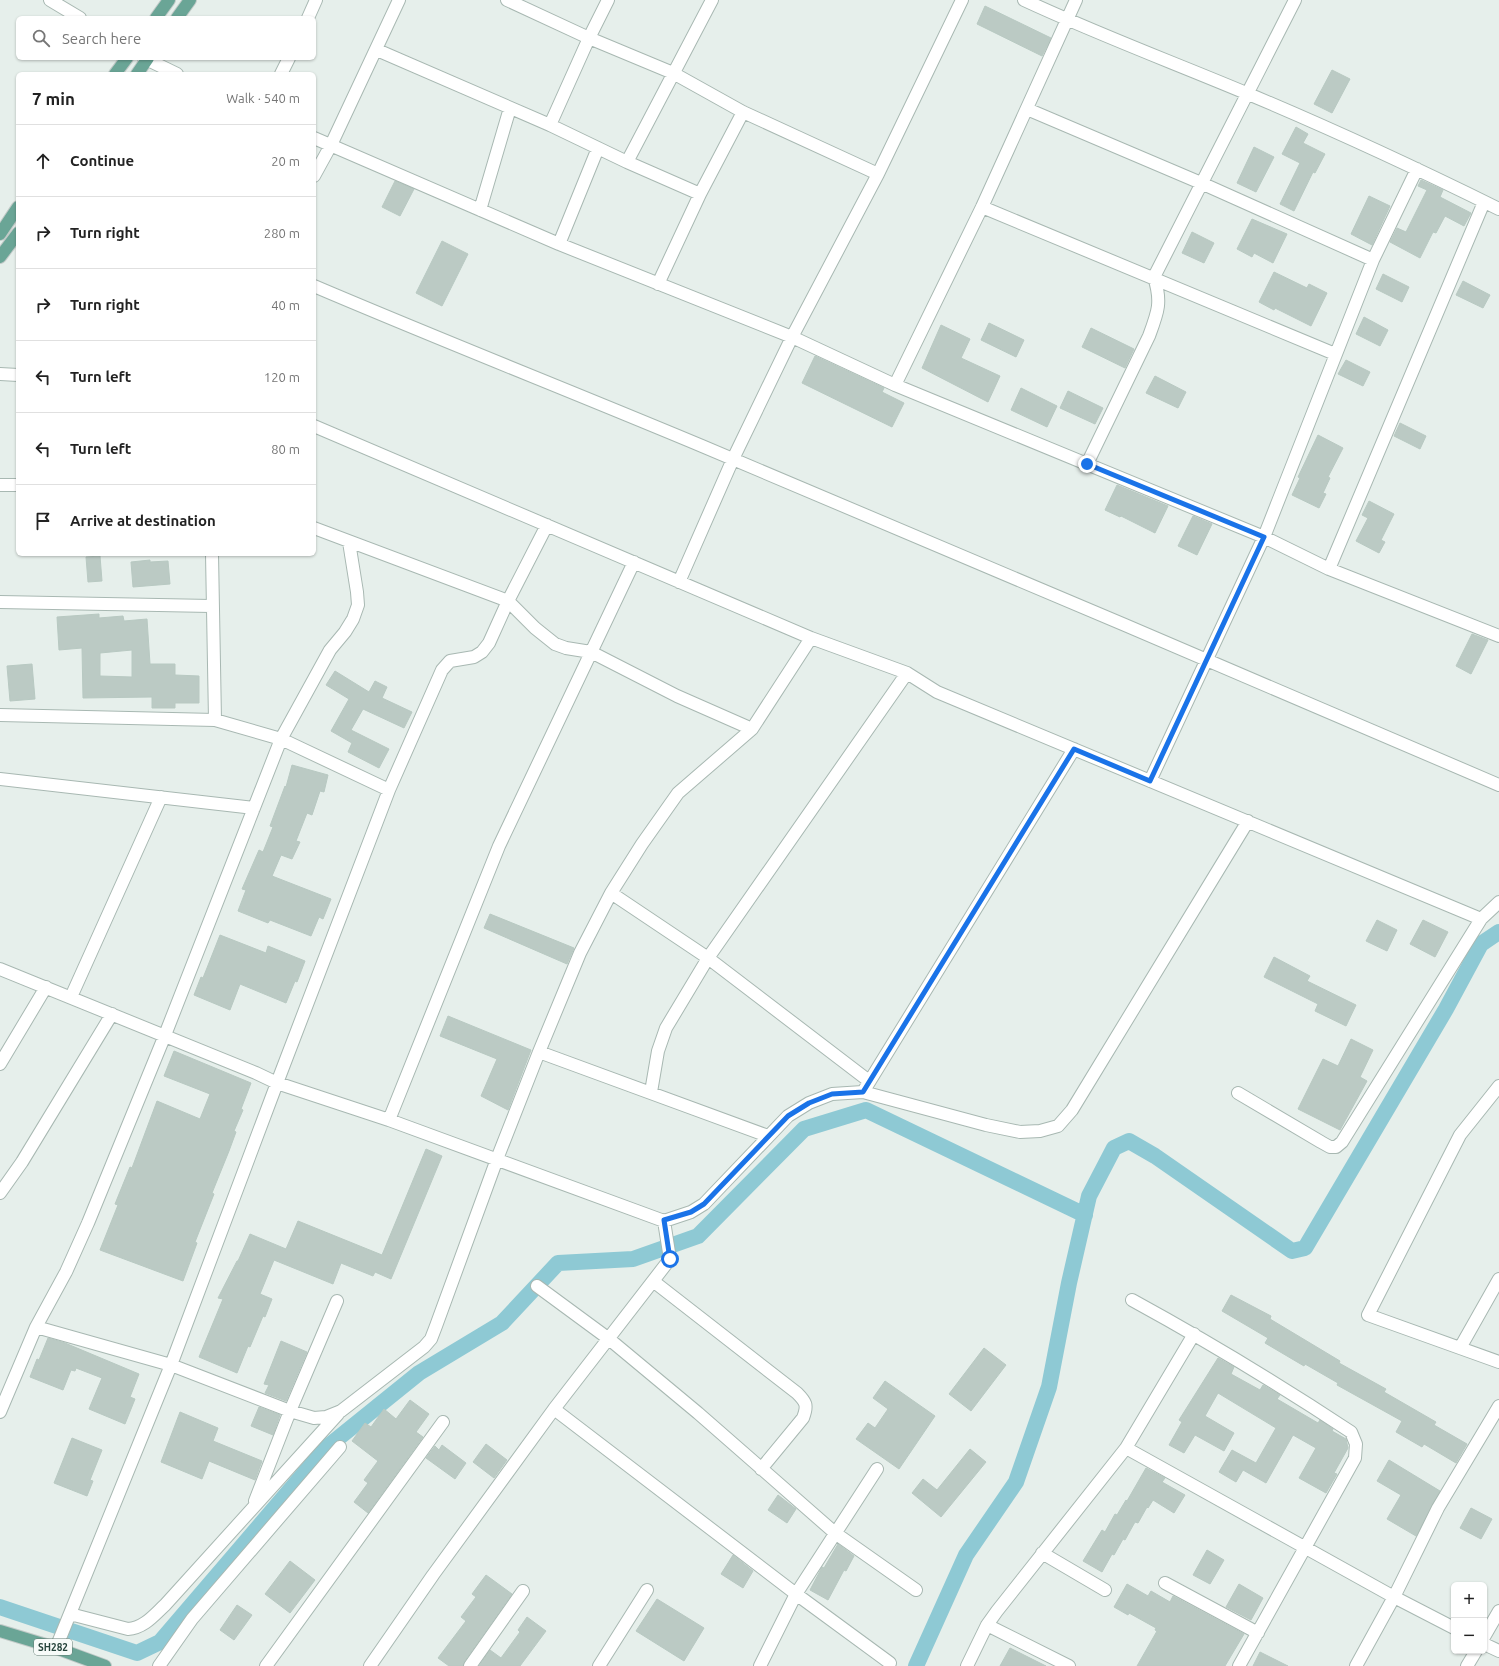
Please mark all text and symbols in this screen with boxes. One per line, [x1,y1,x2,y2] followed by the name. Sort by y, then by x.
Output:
[16,16,316,60] search box
[30,27,52,49] icon: search
[62,30,141,47] text: Search here
[32,89,75,108] text: 7 min
[226,91,300,105] text: Walk · 540 m
[32,150,54,172] icon: ahead
[70,152,134,169] text: Continue
[271,154,300,168] text: 20 m
[32,222,54,244] icon: right
[70,224,140,241] text: Turn right
[264,226,300,240] text: 280 m
[32,294,54,316] icon: right
[70,296,140,313] text: Turn right
[271,298,300,312] text: 40 m
[32,366,54,388] icon: left
[70,368,131,385] text: Turn left
[264,370,300,384] text: 120 m
[32,438,54,460] icon: left
[70,440,131,457] text: Turn left
[271,442,300,456] text: 80 m
[1078,455,1096,473] route end
[32,510,54,532] icon: arrive
[70,512,216,529] text: Arrive at destination
[661,1250,679,1268] route start
[1451,1582,1487,1654] map controls
[1451,1582,1487,1618] button: +
[1451,1618,1487,1654] button: −
[34,1639,72,1655] road number: SH282

